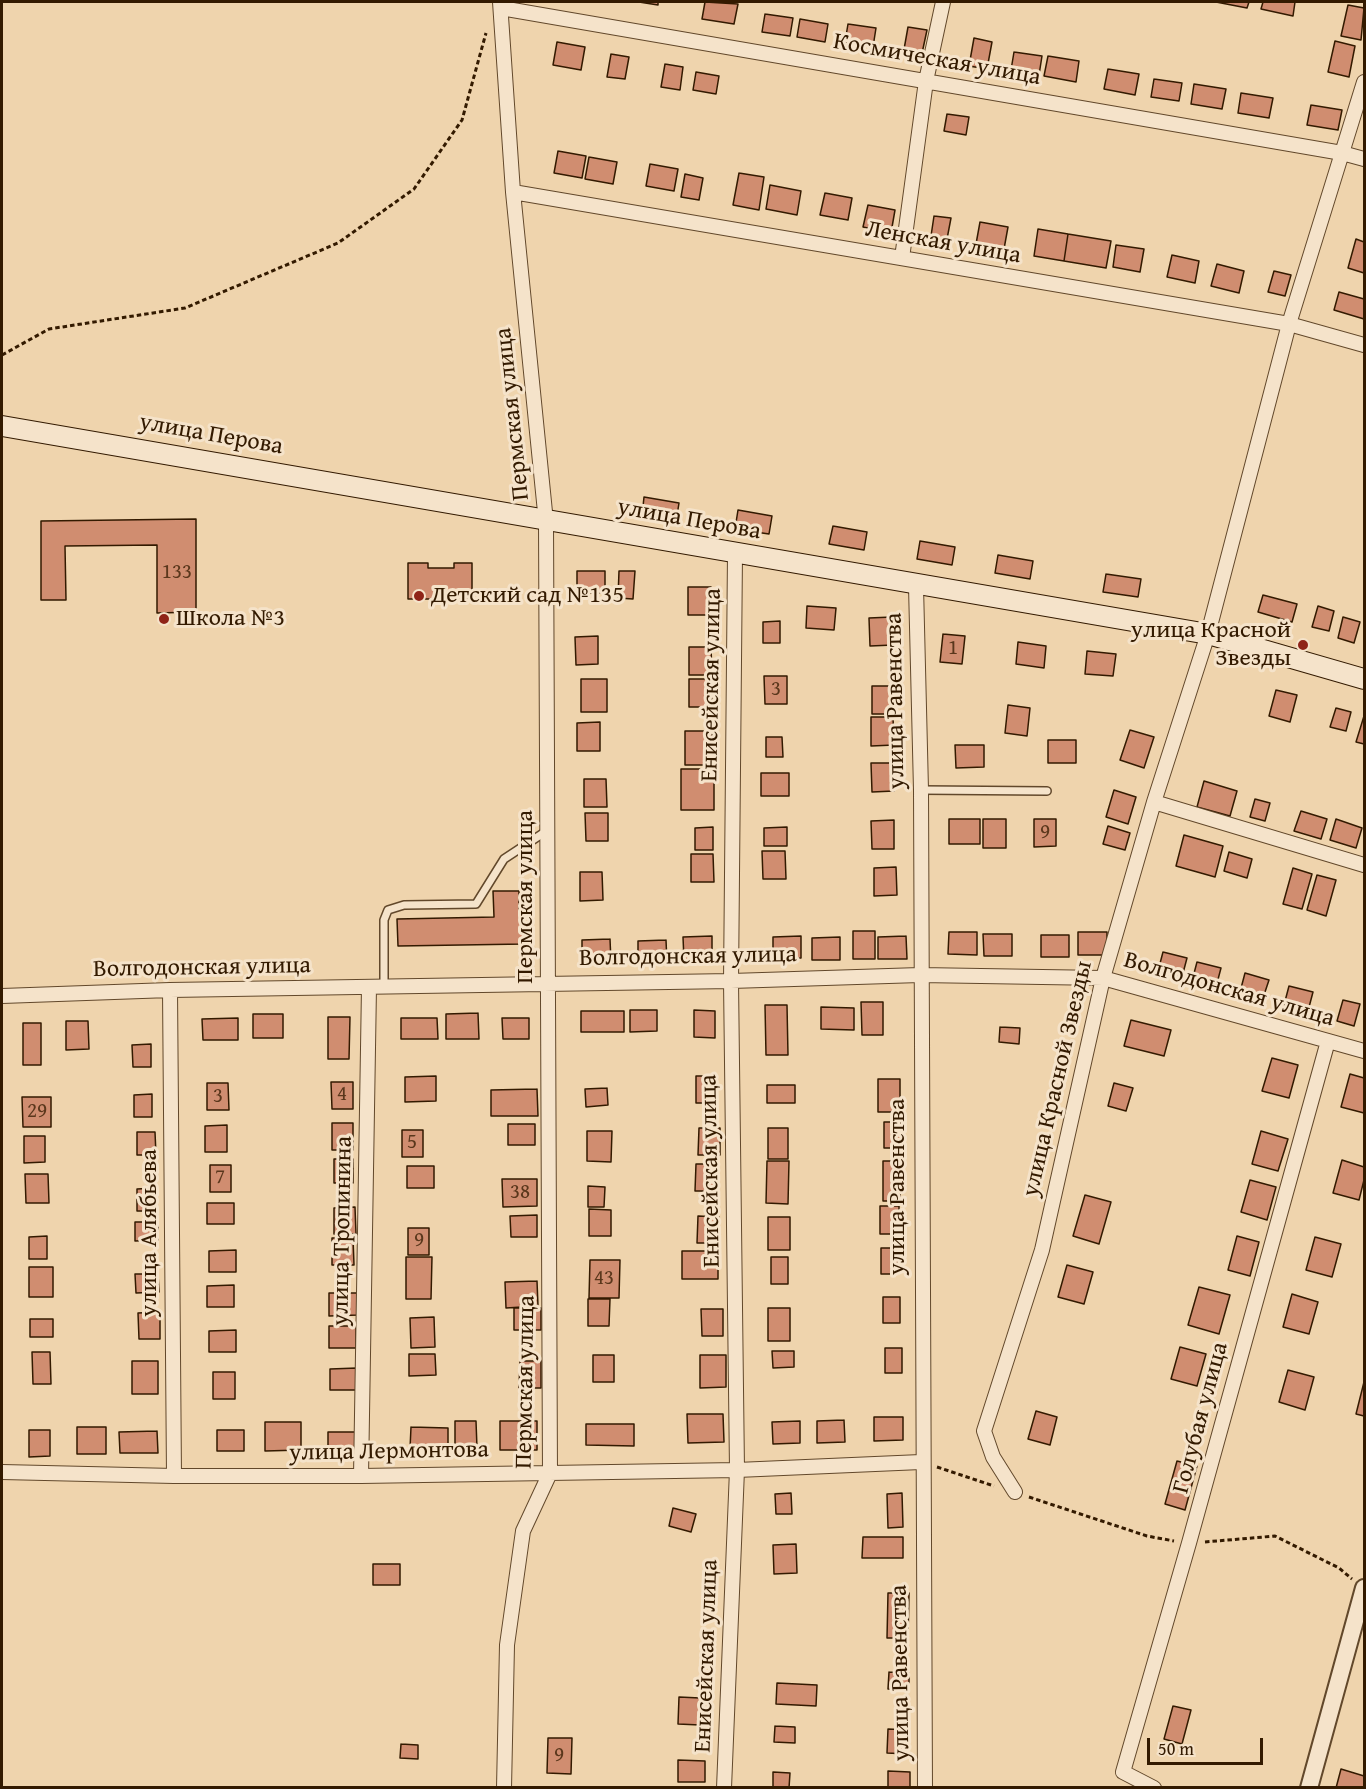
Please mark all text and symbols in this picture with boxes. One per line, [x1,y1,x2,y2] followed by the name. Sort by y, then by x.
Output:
[831,28,1043,92] street label: Космическая улица
[863,215,1023,271] street label: Ленская улица
[490,326,536,502] street label: Пермская улица
[137,408,285,462] street label: улица Перова
[615,493,763,547] street label: улица Перова
[162,560,192,586] house number: 133
[431,582,624,610] place label: Детский сад №135
[696,588,728,782] street label: Енисейская улица
[412,589,426,603] marker: Детский сад №135
[176,605,285,633] place label: Школа №3
[157,612,171,626] marker: Школа №3
[880,612,912,790] street label: улица Равенства
[1131,617,1291,673] place label: улица Красной Звезды
[948,636,958,662] house number: 1
[1296,638,1310,652] marker: улица Красной Звезды
[771,677,781,703] house number: 3
[512,810,540,984] street label: Пермская улица
[1040,820,1050,846] house number: 9
[579,941,797,973] street label: Волгодонская улица
[1120,946,1338,1034] street label: Волгодонская улица
[93,952,311,984] street label: Волгодонская улица
[1017,958,1099,1200] street label: улица Красной Звезды
[695,1074,727,1268] street label: Енисейская улица
[337,1082,347,1108] house number: 4
[213,1084,223,1110] house number: 3
[27,1099,47,1125] house number: 29
[884,1099,912,1275] street label: улица Равенства
[407,1130,417,1156] house number: 5
[327,1136,359,1326] street label: улица Тропинина
[136,1149,164,1317] street label: улица Алябьева
[215,1165,225,1191] house number: 7
[510,1180,530,1206] house number: 38
[414,1228,424,1254] house number: 9
[594,1266,614,1292] house number: 43
[510,1295,542,1469] street label: Пермская улица
[1167,1339,1235,1497] street label: Голубая улица
[289,1436,489,1468] street label: улица Лермонтова
[689,1559,725,1753] street label: Енисейская улица
[885,1584,917,1762] street label: улица Равенства
[1150,1726,1266,1764] scale bar
[1158,1735,1194,1762] text: 50 m
[554,1743,564,1769] house number: 9

